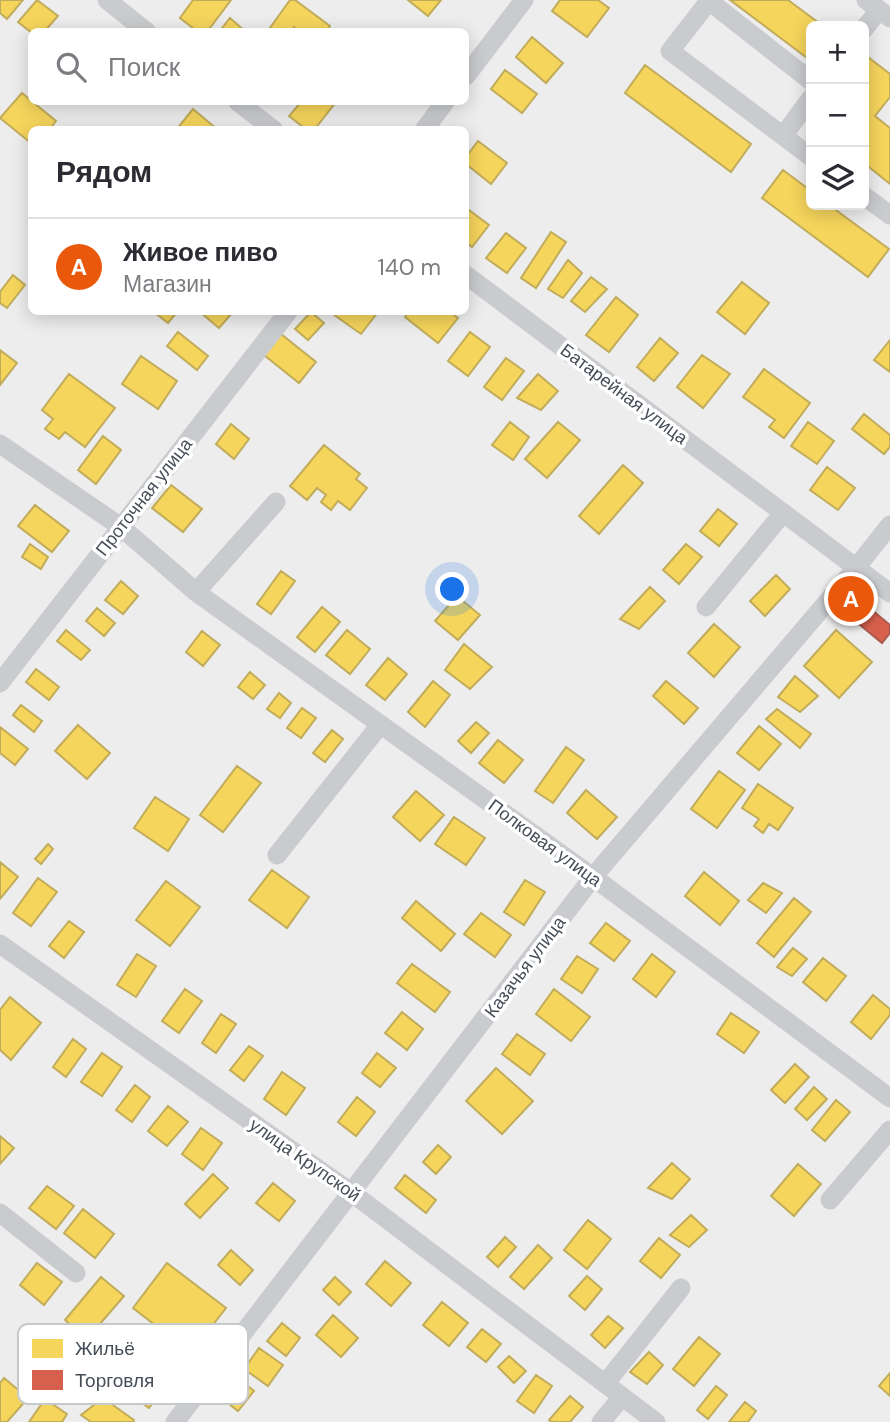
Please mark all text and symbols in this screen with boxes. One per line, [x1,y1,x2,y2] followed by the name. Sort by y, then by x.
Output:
[806,21,869,210] map controls
[806,21,869,84] button: +
[28,28,469,105] search box
[52,48,90,86] icon: search
[108,50,180,84] text: Поиск
[806,84,869,147] button: −
[806,147,869,210] button: layers
[56,152,152,191] text: Рядом
[123,235,278,269] text: Живое пиво
[71,252,87,282] text: A
[378,252,441,282] text: 140 m
[123,269,212,299] text: Магазин
[555,338,693,450] street label: Батарейная улица
[90,432,198,561] street label: Проточная улица
[435,572,469,606] your location
[828,573,874,625] pin: A
[484,794,607,893] street label: Полковая улица
[479,911,572,1023] street label: Казачья улица
[245,1113,365,1207] street label: улица Крупской
[18,1324,248,1404] legend
[75,1336,135,1361] text: Жильё
[75,1368,154,1393] text: Торговля

